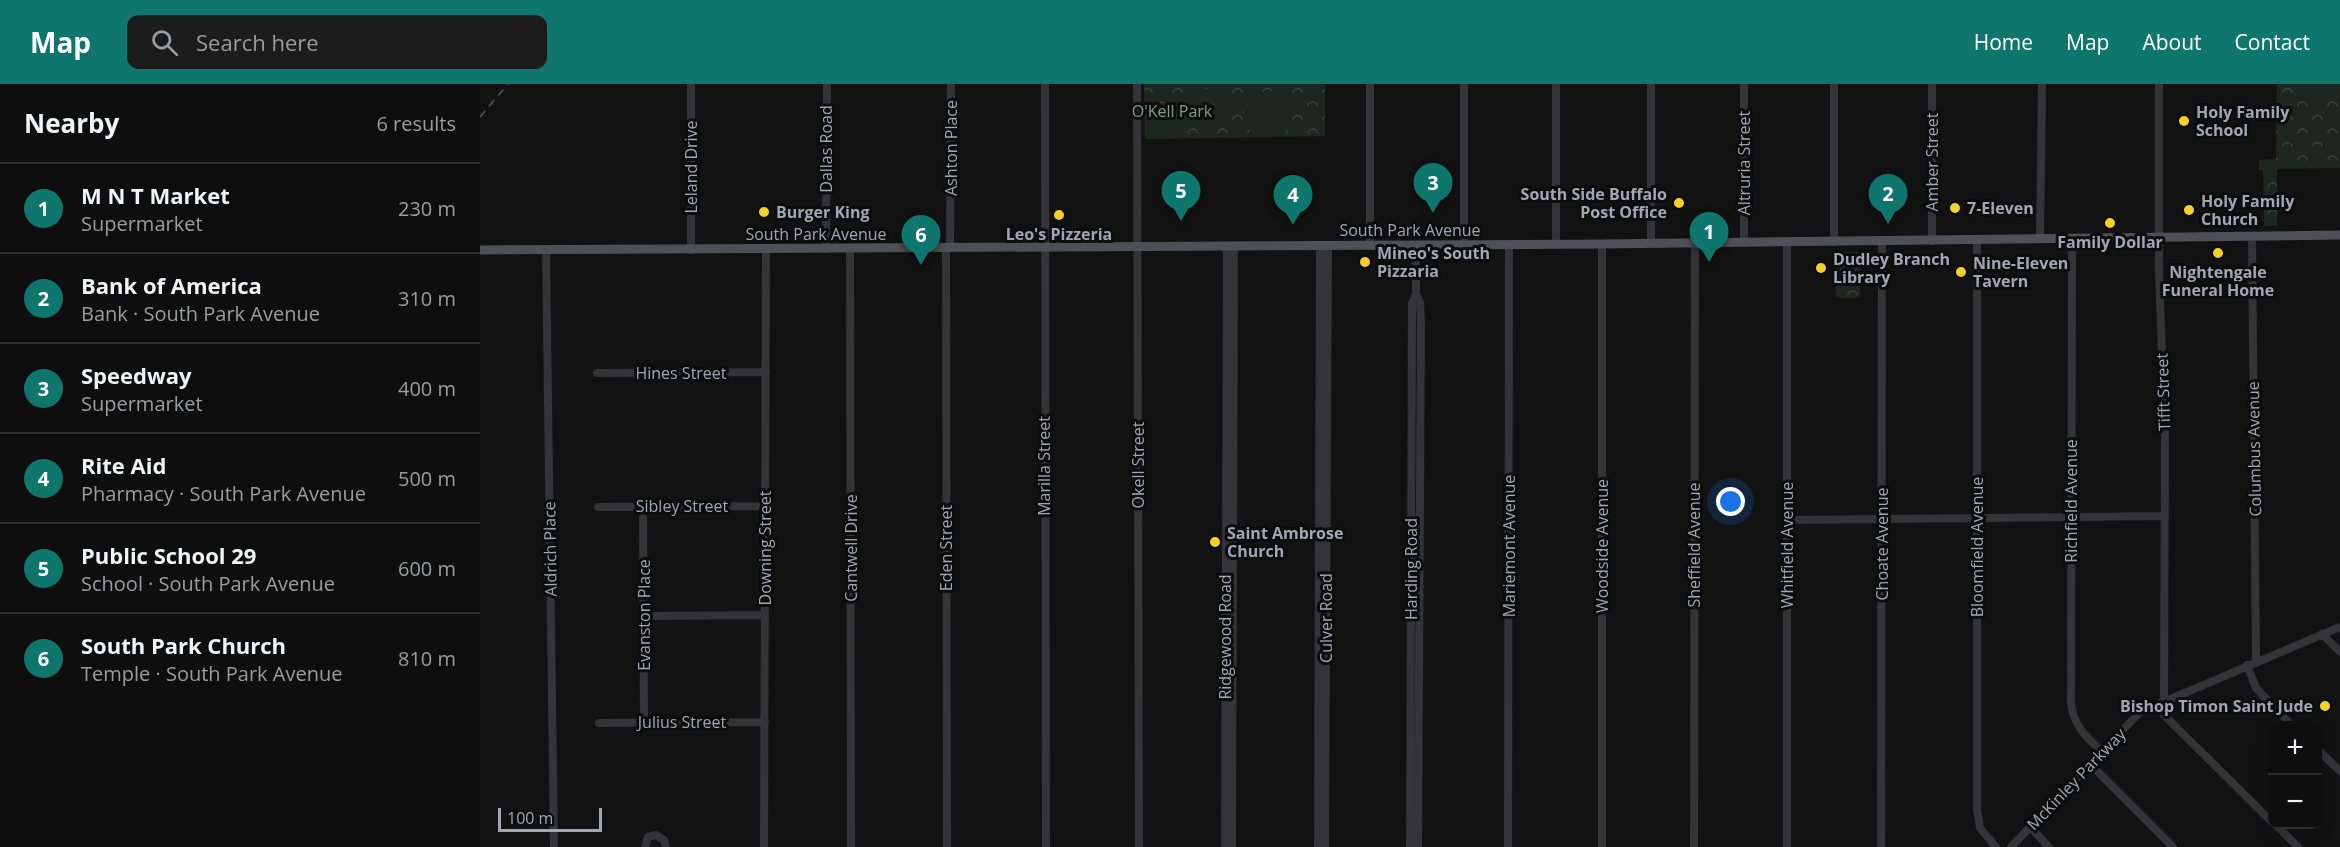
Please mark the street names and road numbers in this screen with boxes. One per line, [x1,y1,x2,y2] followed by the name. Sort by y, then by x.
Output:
[940,100,962,196] street label: Ashton Place
[815,105,837,193] street label: Dallas Road
[1733,110,1755,215] street label: Altruria Street
[1921,112,1943,212] street label: Amber Street
[680,120,702,214] street label: Leland Drive
[1339,219,1481,241] street label: South Park Avenue
[745,223,887,245] street label: South Park Avenue
[2151,352,2175,431] street label: Tifft Street
[635,362,727,384] street label: Hines Street
[2242,381,2266,517] street label: Columbus Avenue
[1033,416,1055,516] street label: Marilla Street
[1127,421,1149,508] street label: Okell Street
[2060,439,2082,563] street label: Richfield Avenue
[1498,475,1520,617] street label: Mariemont Avenue
[1966,477,1988,617] street label: Bloomfield Avenue
[1591,479,1613,613] street label: Woodside Avenue
[1683,482,1705,608] street label: Sheffield Avenue
[1776,482,1798,608] street label: Whitfield Avenue
[1871,488,1893,600] street label: Choate Avenue
[754,490,776,605] street label: Downing Street
[840,494,862,602] street label: Cantwell Drive
[636,495,729,517] street label: Sibley Street
[538,501,562,597] street label: Aldrich Place
[935,505,957,591] street label: Eden Street
[1400,518,1422,620] street label: Harding Road
[633,559,655,671] street label: Evanston Place
[1315,573,1337,663] street label: Culver Road
[1214,574,1236,700] street label: Ridgewood Road
[636,711,727,733] street label: Julius Street
[2022,723,2131,835] street label: McKinley Parkway

